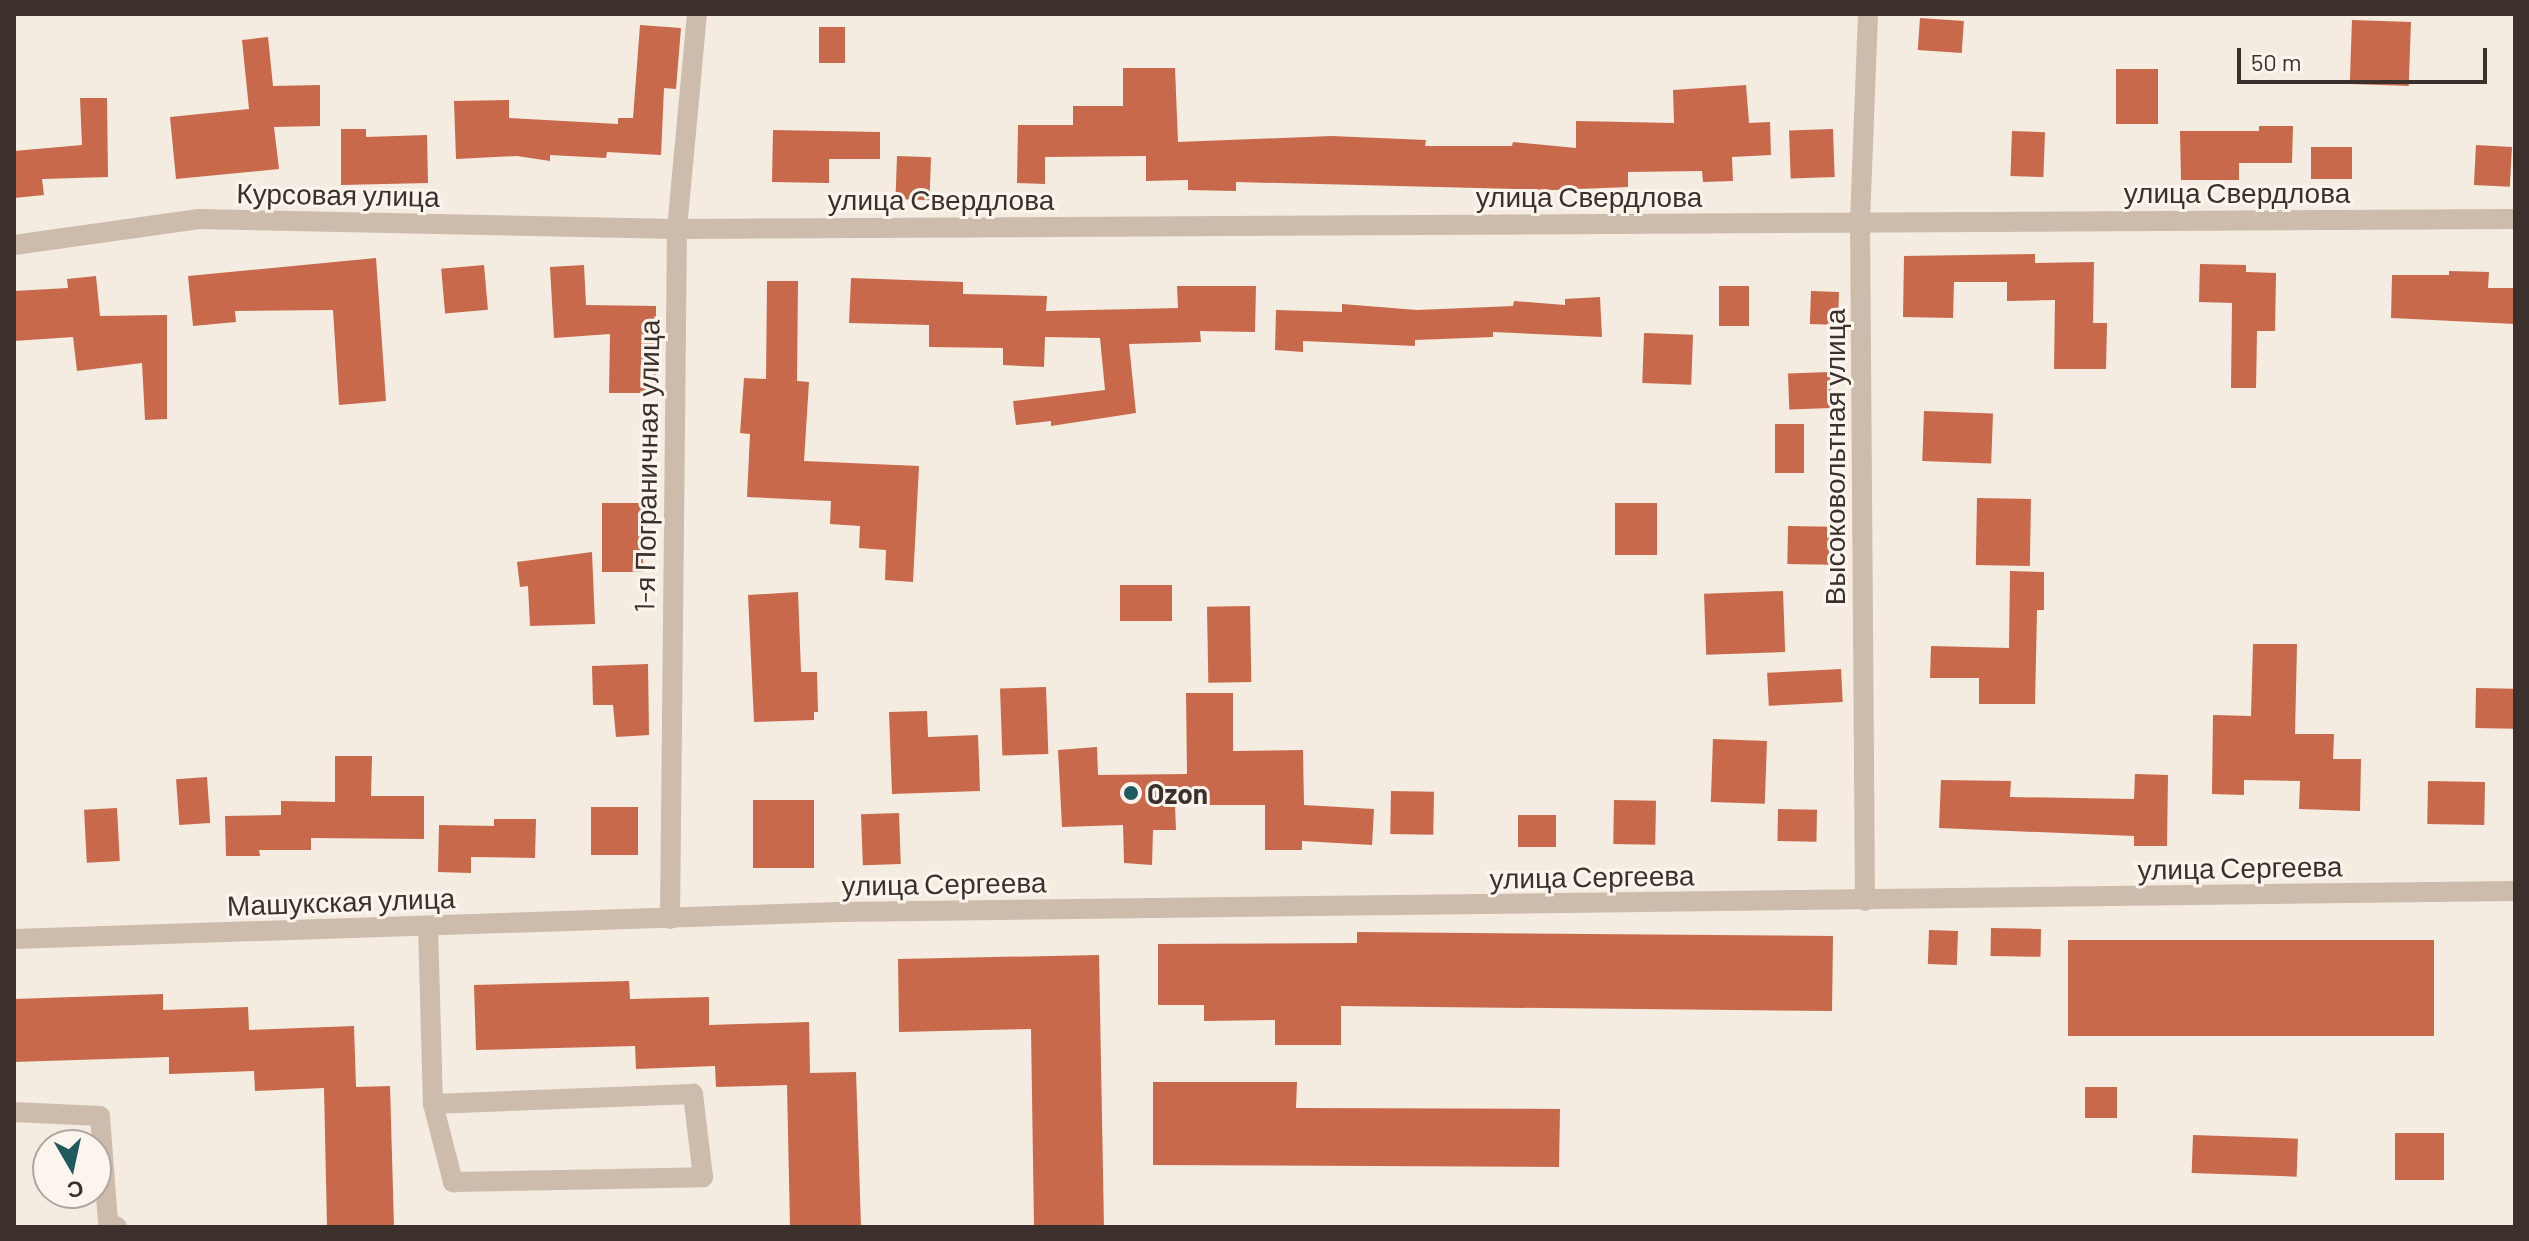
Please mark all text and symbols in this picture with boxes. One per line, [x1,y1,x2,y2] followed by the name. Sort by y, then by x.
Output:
[2241,32,2491,82] scale bar
[2251,47,2302,76] text: 50 m
[236,175,440,213] street label: Курсовая улица
[2124,175,2350,209] street label: улица Свердлова
[1476,179,1702,213] street label: улица Свердлова
[828,182,1054,216] street label: улица Свердлова
[1817,309,1851,605] street label: Высоковольтная улица
[627,319,665,613] street label: 1-я Пограничная улица
[1147,776,1208,810] place label: Ozon
[1122,784,1140,802] marker: Ozon
[2137,848,2343,886] street label: улица Сергеева
[1489,857,1695,895] street label: улица Сергеева
[841,864,1047,902] street label: улица Сергеева
[226,880,456,922] street label: Машукская улица
[32,1129,112,1209] north arrow
[66,1177,85,1205] text: С

